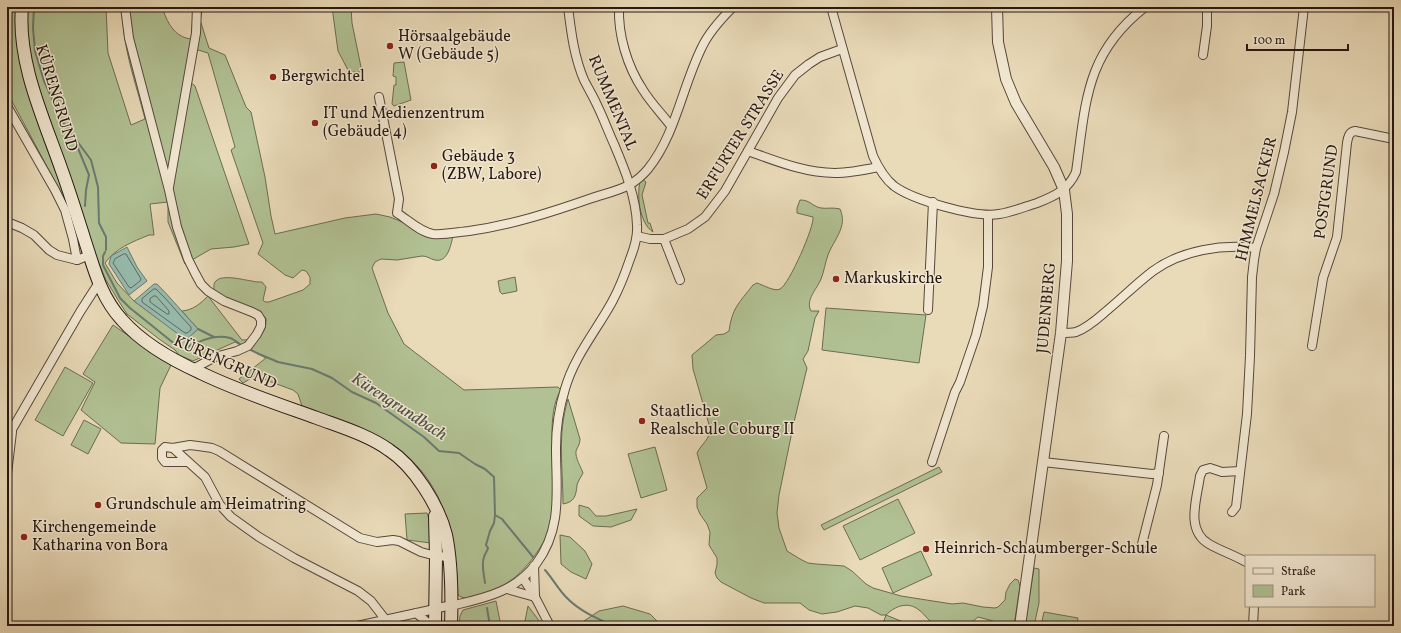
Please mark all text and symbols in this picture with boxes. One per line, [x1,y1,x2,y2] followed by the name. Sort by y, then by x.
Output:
[398,26,511,66] place label: Hörsaalgebäude W (Gebäude 5)
[1247,26,1348,52] scale bar
[1253,33,1286,49] text: 100 m
[385,41,395,51] marker: Hörsaalgebäude W (Gebäude 5)
[29,42,83,154] street label: KÜRENGRUND
[582,52,642,154] street label: RUMMENTAL
[281,66,365,88] place label: Bergwichtel
[692,66,790,204] street label: ERFURTER STRASSE
[268,72,278,82] marker: Bergwichtel
[323,103,485,143] place label: IT und Medienzentrum (Gebäude 4)
[310,118,320,128] marker: IT und Medienzentrum (Gebäude 4)
[1231,134,1283,264] street label: HIMMELSACKER
[1309,143,1345,241] street label: POSTGRUND
[442,146,542,186] place label: Gebäude 3 (ZBW, Labore)
[429,161,439,171] marker: Gebäude 3 (ZBW, Labore)
[1032,261,1062,355] street label: JUDENBERG
[844,268,942,290] place label: Markuskirche
[831,274,841,284] marker: Markuskirche
[170,330,280,396] street label: KÜRENGRUND
[347,367,451,447] water label: Kürengrundbach
[650,401,795,441] place label: Staatliche Realschule Coburg II
[637,416,647,426] marker: Staatliche Realschule Coburg II
[106,494,306,516] place label: Grundschule am Heimatring
[93,500,103,510] marker: Grundschule am Heimatring
[32,517,168,557] place label: Kirchengemeinde Katharina von Bora
[19,532,29,542] marker: Kirchengemeinde Katharina von Bora
[934,538,1158,560] place label: Heinrich-Schaumberger-Schule
[921,544,931,554] marker: Heinrich-Schaumberger-Schule
[1245,555,1375,607] legend
[1281,564,1316,580] text: Straße
[1281,584,1306,600] text: Park

